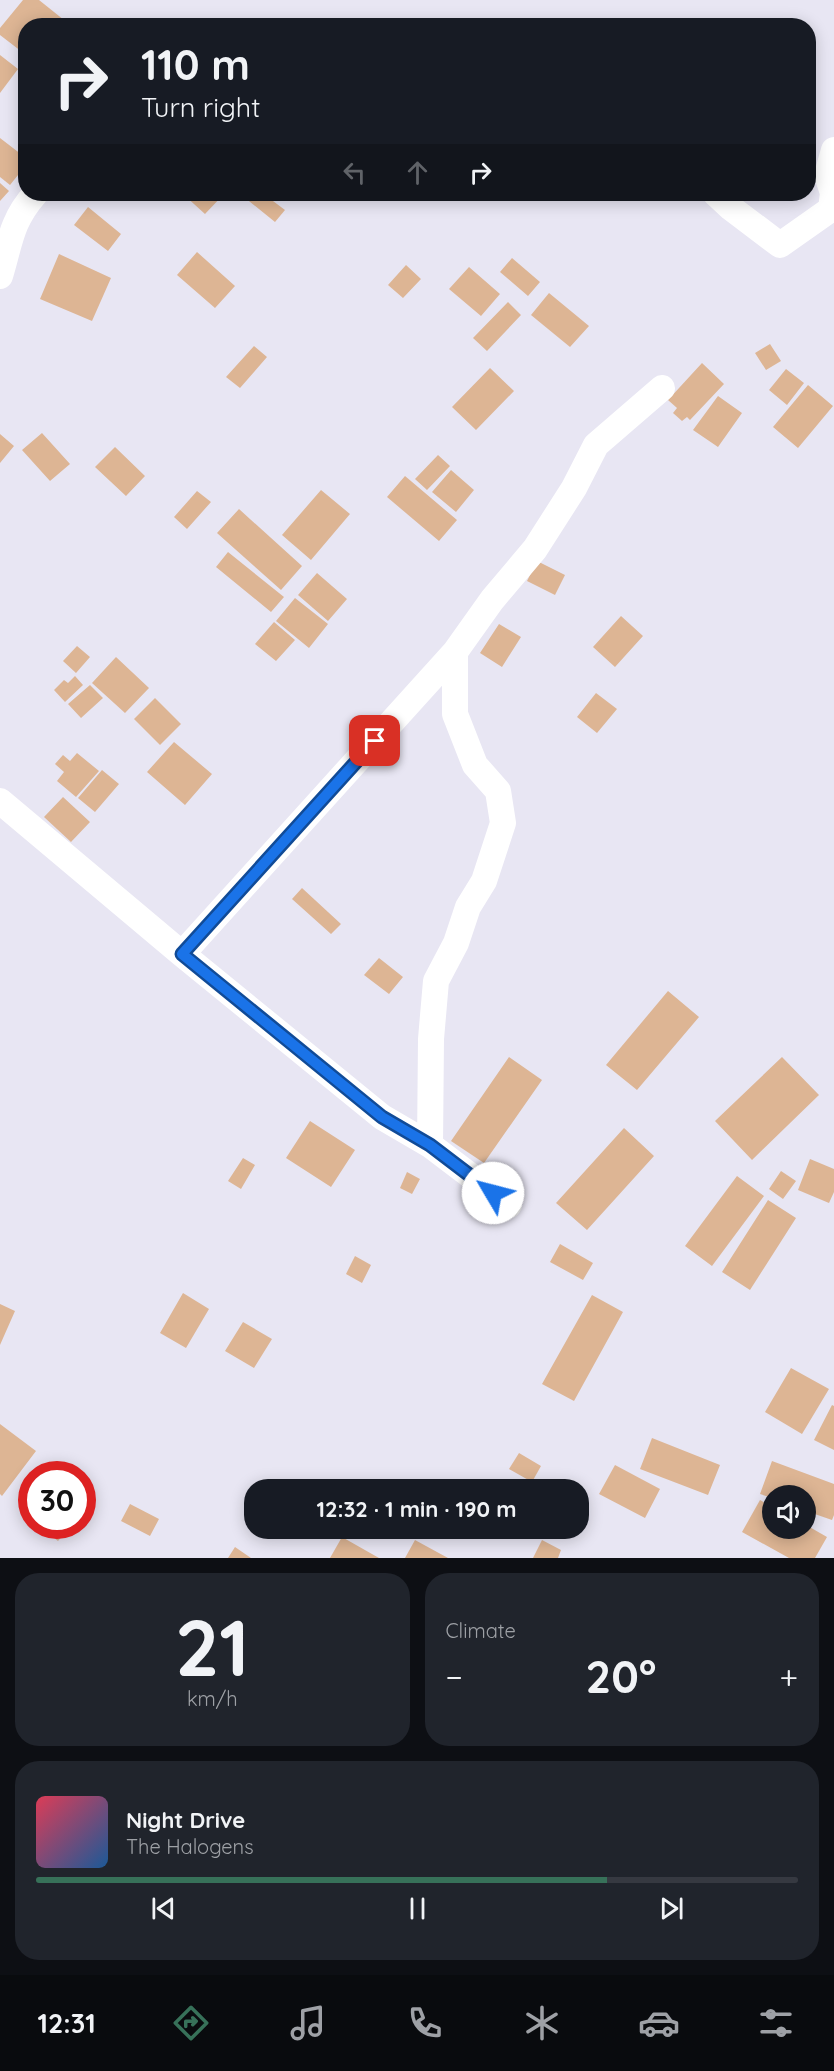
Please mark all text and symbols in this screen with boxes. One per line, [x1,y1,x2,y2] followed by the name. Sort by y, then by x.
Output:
[141,38,250,91] text: 110 m
[42,42,120,120] icon: right
[141,90,260,124] text: Turn right
[338,156,371,189] icon: left
[401,156,434,189] icon: ahead
[464,156,497,189] icon: right
[349,715,400,766] pin
[358,724,391,757] icon: arrive
[461,1161,525,1225] position arrow
[18,1461,96,1539] speed limit sign: 30
[762,1485,816,1539] map controls
[762,1485,816,1539] button: sound
[316,1495,517,1523] text: 12:32 · 1 min · 190 m
[175,1598,250,1696] text: 21
[446,1618,516,1643] text: Climate
[586,1648,656,1704] text: 20°
[446,1656,463,1697] text: −
[779,1656,798,1697] text: +
[187,1686,238,1711] text: km/h
[126,1806,245,1834] text: Night Drive
[126,1834,254,1859] text: The Halogens
[147,1892,180,1925] icon: previous
[401,1892,434,1925] icon: pause
[655,1892,688,1925] icon: next
[170,2002,212,2044] icon: directions
[287,2002,329,2044] icon: music
[404,2002,446,2044] icon: phone
[521,2002,563,2044] icon: climate
[638,2002,680,2044] icon: car
[755,2002,797,2044] icon: filters
[37,2006,96,2040] text: 12:31

